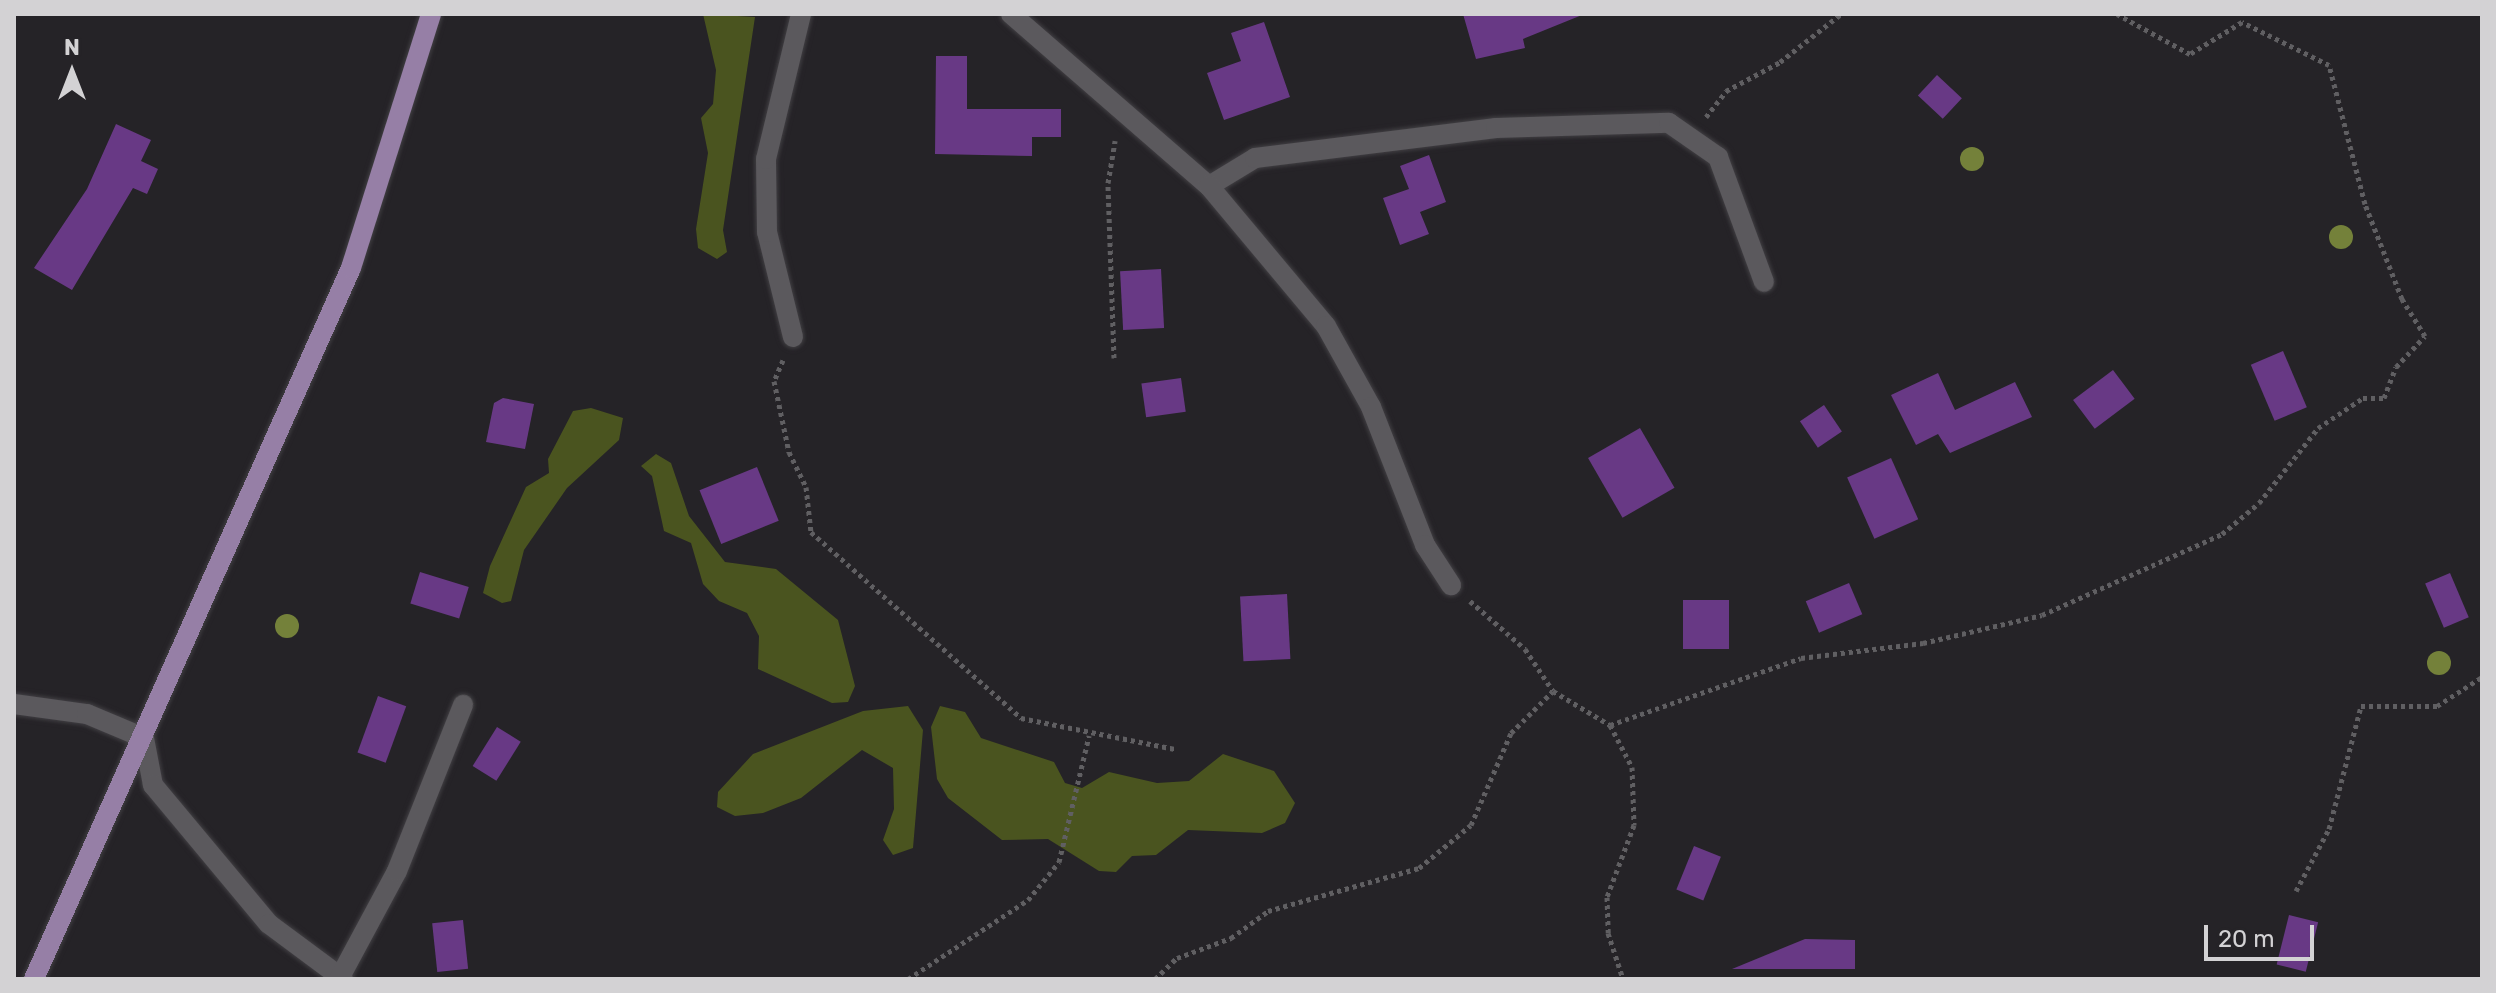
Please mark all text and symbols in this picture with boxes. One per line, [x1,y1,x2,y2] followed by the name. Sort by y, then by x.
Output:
[32,32,112,112] north arrow
[64,34,80,61] text: N
[2208,909,2318,959] scale bar
[2218,925,2275,953] text: 20 m

